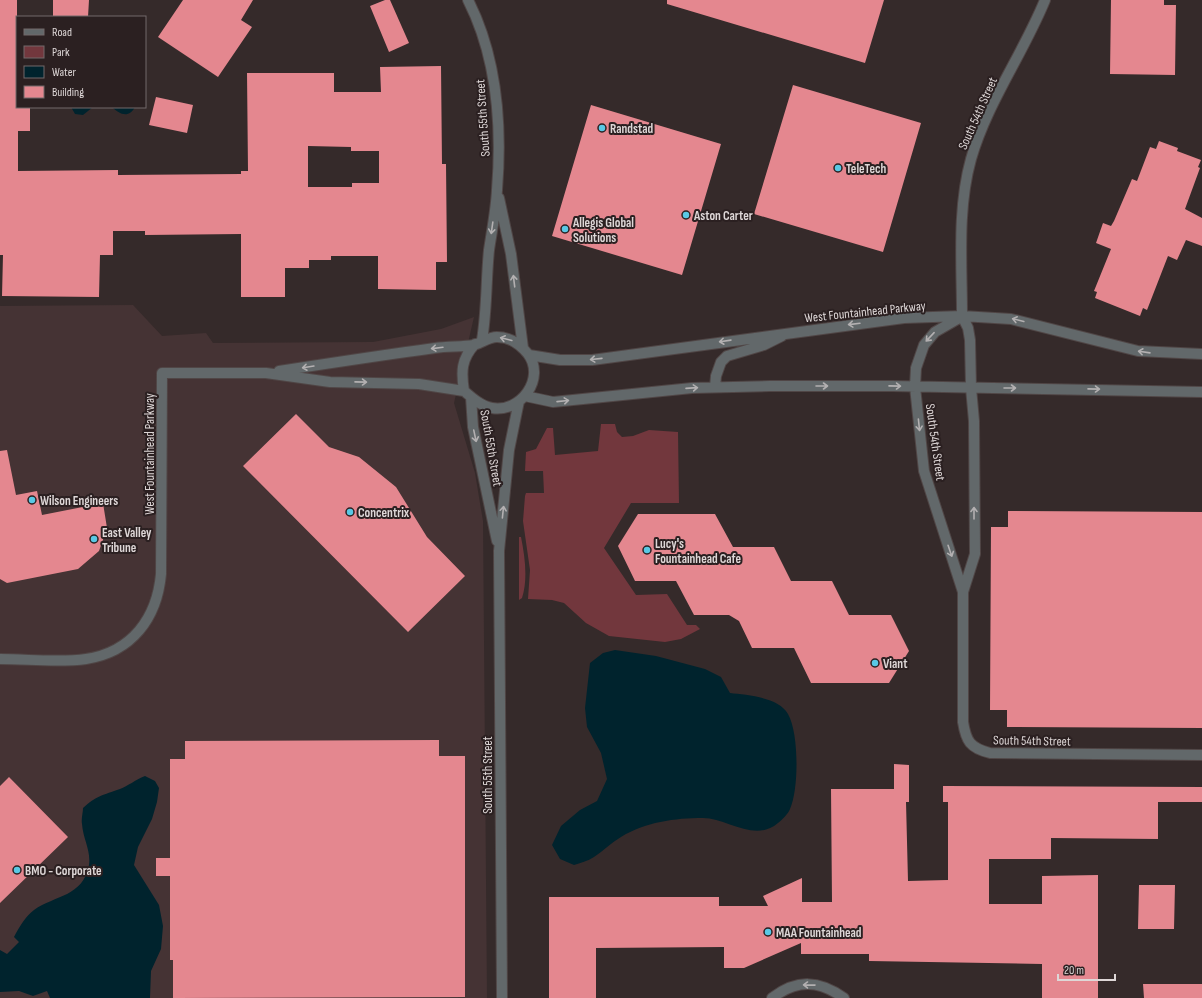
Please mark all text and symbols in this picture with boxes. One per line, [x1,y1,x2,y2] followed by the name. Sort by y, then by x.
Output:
[16,16,146,108] legend
[52,25,72,40] text: Road
[52,45,70,60] text: Park
[52,65,76,80] text: Water
[955,75,1001,152] street label: South 54th Street
[472,79,494,157] street label: South 55th Street
[52,85,84,100] text: Building
[610,121,654,137] place label: Randstad
[597,123,607,133] marker: Randstad
[846,161,887,177] place label: TeleTech
[833,163,843,173] marker: TeleTech
[693,208,753,224] place label: Aston Carter
[681,210,691,220] marker: Aston Carter
[572,215,634,246] place label: Allegis Global Solutions
[488,221,496,234] one-way arrow
[560,224,570,234] marker: Allegis Global Solutions
[511,275,518,288] one-way arrow
[804,298,926,326] street label: West Fountainhead Parkway
[1012,316,1025,324] one-way arrow
[848,320,861,328] one-way arrow
[925,332,935,342] one-way arrow
[500,334,513,342] one-way arrow
[719,337,732,345] one-way arrow
[430,344,443,352] one-way arrow
[1138,348,1151,356] one-way arrow
[590,355,603,363] one-way arrow
[302,363,315,371] one-way arrow
[354,378,367,386] one-way arrow
[815,382,828,390] one-way arrow
[888,382,901,390] one-way arrow
[1003,384,1016,392] one-way arrow
[685,385,698,392] one-way arrow
[1087,385,1100,393] one-way arrow
[142,393,158,515] street label: West Fountainhead Parkway
[556,397,569,405] one-way arrow
[922,403,948,482] street label: South 54th Street
[476,409,506,488] street label: South 55th Street
[916,418,923,431] one-way arrow
[471,429,479,442] one-way arrow
[40,493,118,509] place label: Wilson Engineers
[27,495,37,505] marker: Wilson Engineers
[358,505,410,521] place label: Concentrix
[499,506,507,519] one-way arrow
[345,507,355,517] marker: Concentrix
[970,507,978,520] one-way arrow
[102,525,152,556] place label: East Valley Tribune
[89,534,99,544] marker: East Valley Tribune
[655,536,741,567] place label: Lucy's Fountainhead Cafe
[642,545,652,555] marker: Lucy's Fountainhead Cafe
[946,545,954,557] one-way arrow
[883,656,908,672] place label: Viant
[870,658,880,668] marker: Viant
[993,732,1071,750] street label: South 54th Street
[480,736,496,814] street label: South 55th Street
[25,863,102,879] place label: BMO - Corporate
[12,865,22,875] marker: BMO - Corporate
[776,925,862,941] place label: MAA Fountainhead
[763,927,773,937] marker: MAA Fountainhead
[1058,956,1115,982] scale bar
[1064,963,1084,978] text: 20 m
[803,981,816,989] one-way arrow

